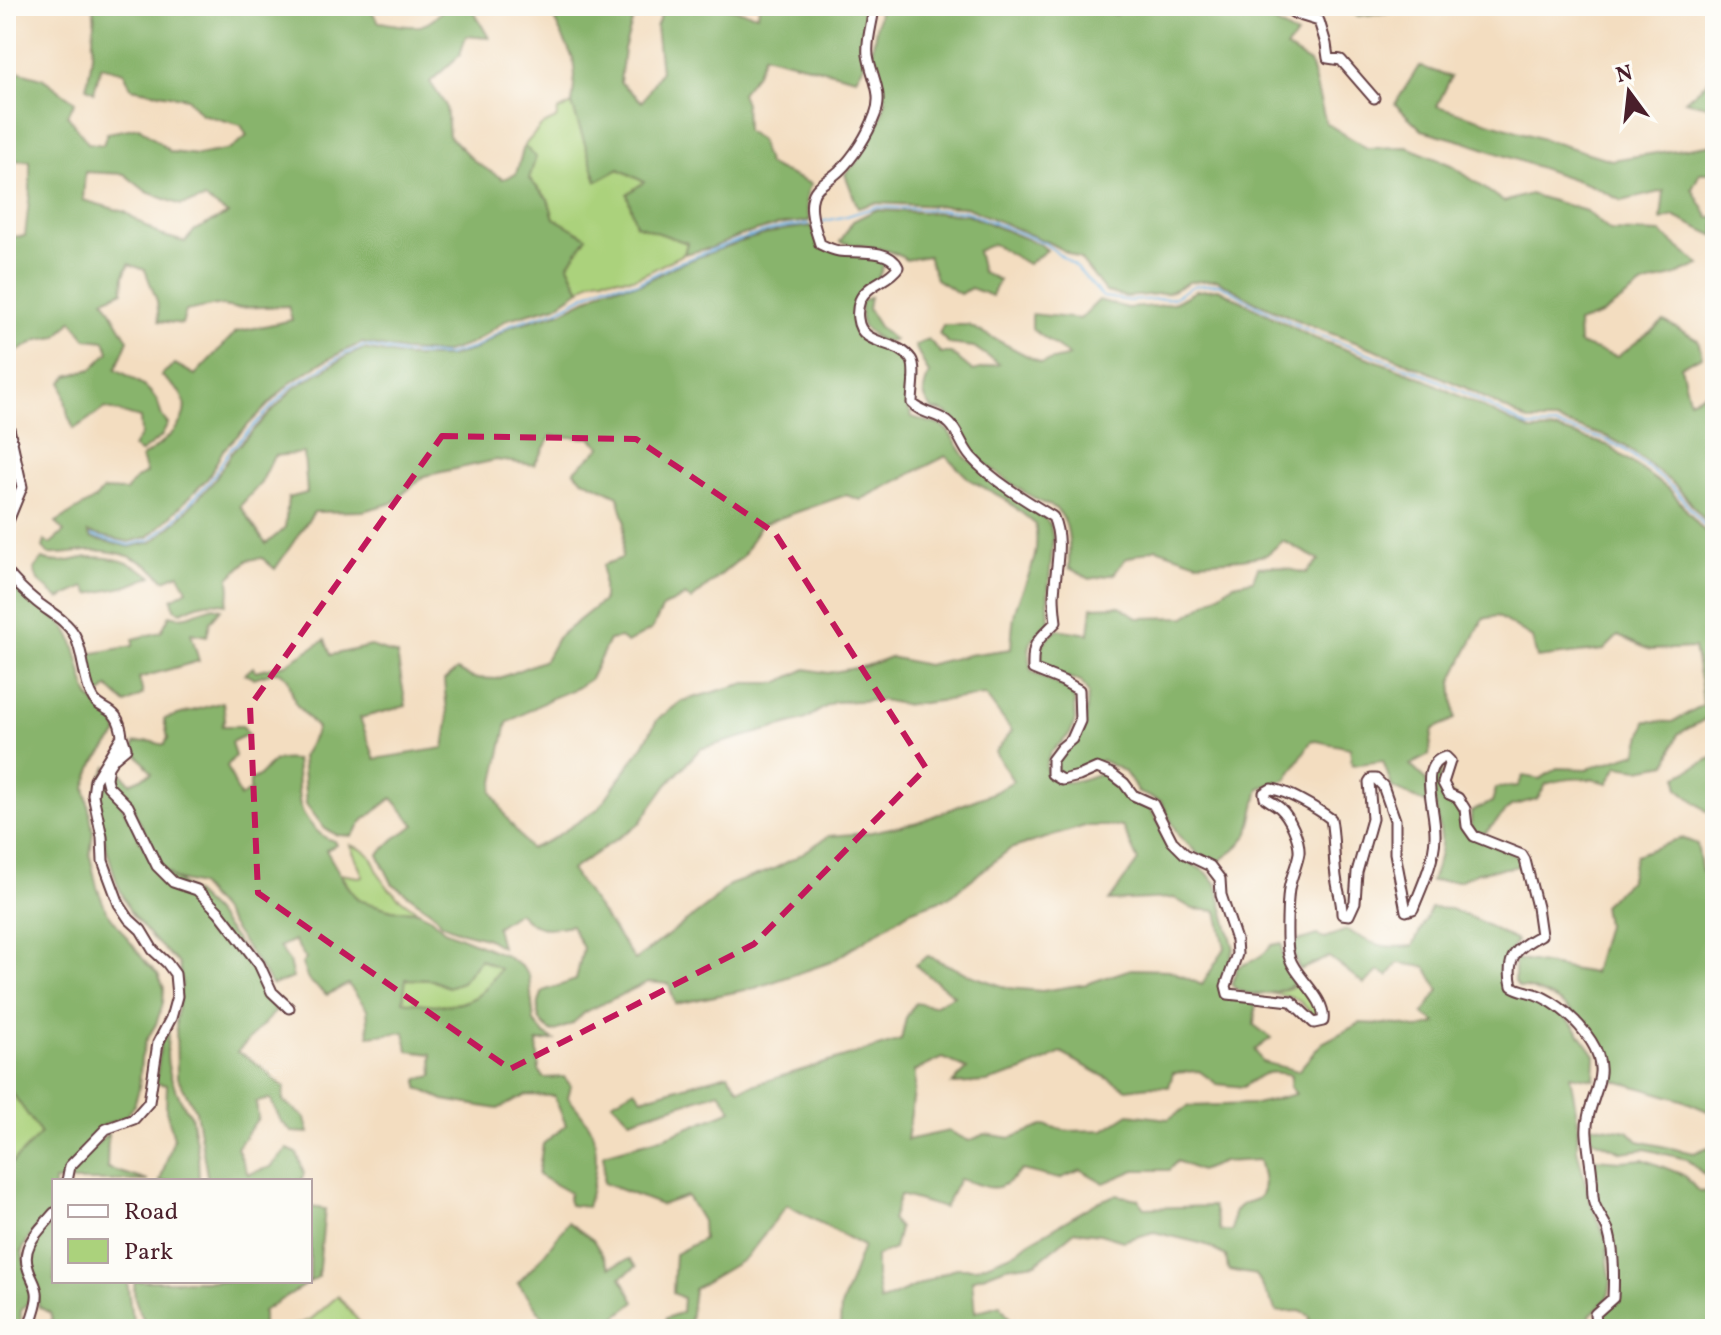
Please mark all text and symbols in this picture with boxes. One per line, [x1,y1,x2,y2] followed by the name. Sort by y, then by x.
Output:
[1589,52,1669,132] north arrow
[1613,58,1636,92] text: N
[52,1179,312,1283] legend
[124,1196,178,1230] text: Road
[124,1236,173,1270] text: Park

